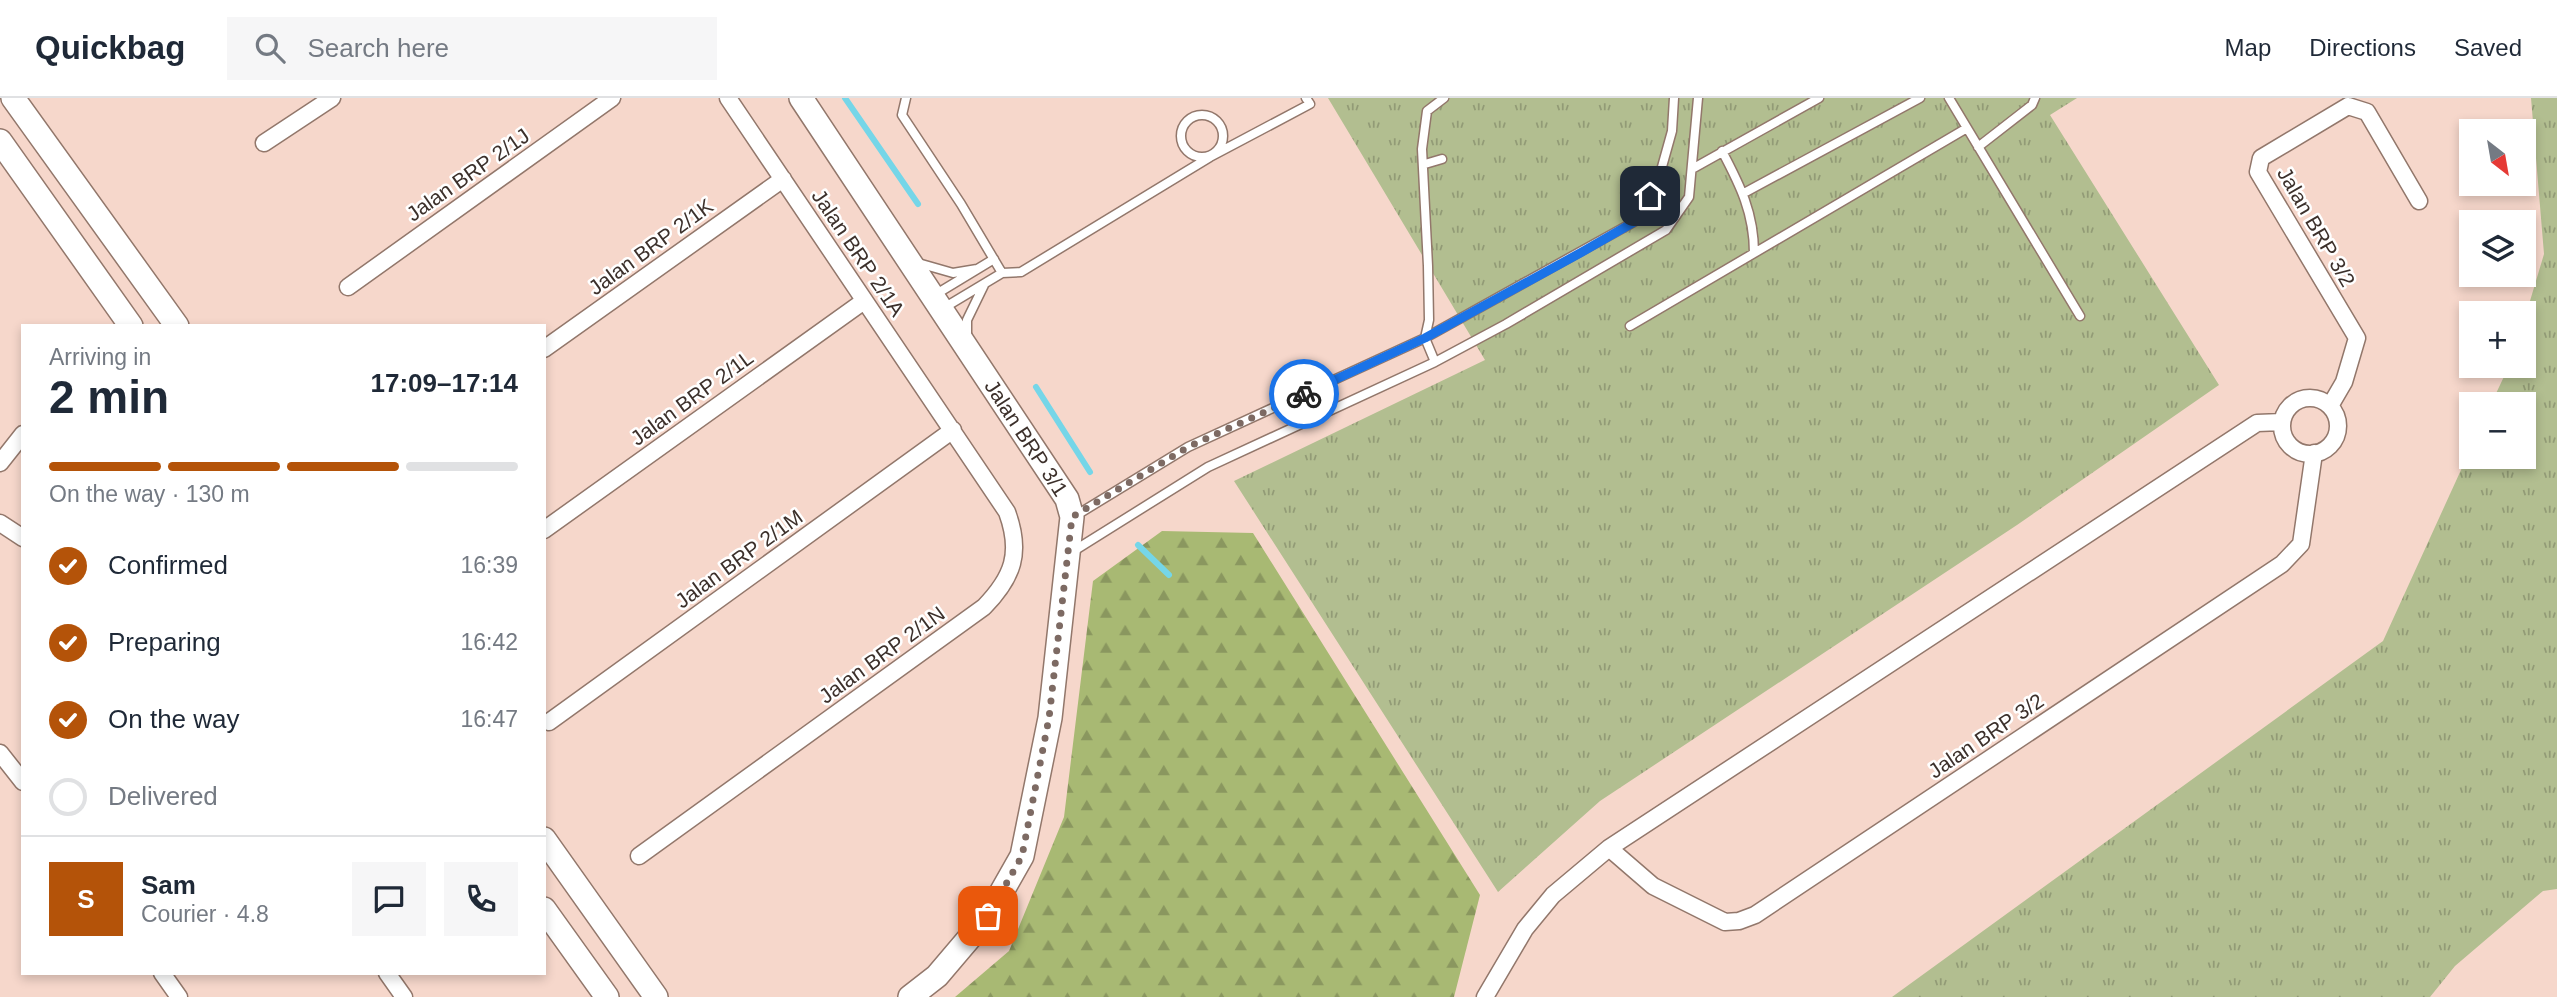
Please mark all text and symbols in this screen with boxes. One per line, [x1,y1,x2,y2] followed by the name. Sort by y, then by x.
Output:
[227,17,717,80] search box
[35,29,185,66] text: Quickbag
[251,29,289,67] icon: search
[307,33,449,63] text: Search here
[2225,34,2271,61] text: Map
[2309,34,2416,61] text: Directions
[2454,34,2522,61] text: Saved
[2459,119,2536,196] north arrow
[2459,119,2536,469] map controls
[402,124,533,225] street label: Jalan BRP 2/1J
[2273,163,2360,290] street label: Jalan BRP 3/2
[1620,166,1680,226] pin
[1631,177,1669,215] icon: home
[808,185,909,320] street label: Jalan BRP 2/1A
[584,194,717,299] street label: Jalan BRP 2/1K
[2459,210,2536,287] button: layers
[2459,301,2536,378] button: +
[49,344,151,370] text: Arriving in
[626,346,757,450] street label: Jalan BRP 2/1L
[1269,359,1339,429] courier
[371,368,518,398] text: 17:09–17:14
[49,371,169,423] text: 2 min
[980,375,1073,500] street label: Jalan BRP 3/1
[1285,375,1323,413] icon: bike
[2459,392,2536,469] button: −
[49,481,250,507] text: On the way · 130 m
[671,505,807,612] street label: Jalan BRP 2/1M
[49,547,87,585] icon: check
[108,550,228,580] text: Confirmed
[460,552,518,578] text: 16:39
[815,601,949,708] street label: Jalan BRP 2/1N
[49,624,87,662] icon: check
[108,627,221,657] text: Preparing
[460,629,518,655] text: 16:42
[1924,689,2048,783] street label: Jalan BRP 3/2
[49,701,87,739] icon: check
[108,704,240,734] text: On the way
[460,706,518,732] text: 16:47
[108,781,218,811] text: Delivered
[352,862,426,936] button: chat
[444,862,518,936] button: phone
[141,870,196,900] text: Sam
[77,884,95,914] text: S
[958,886,1018,946] pin
[969,897,1007,935] icon: bag
[141,901,269,927] text: Courier · 4.8

